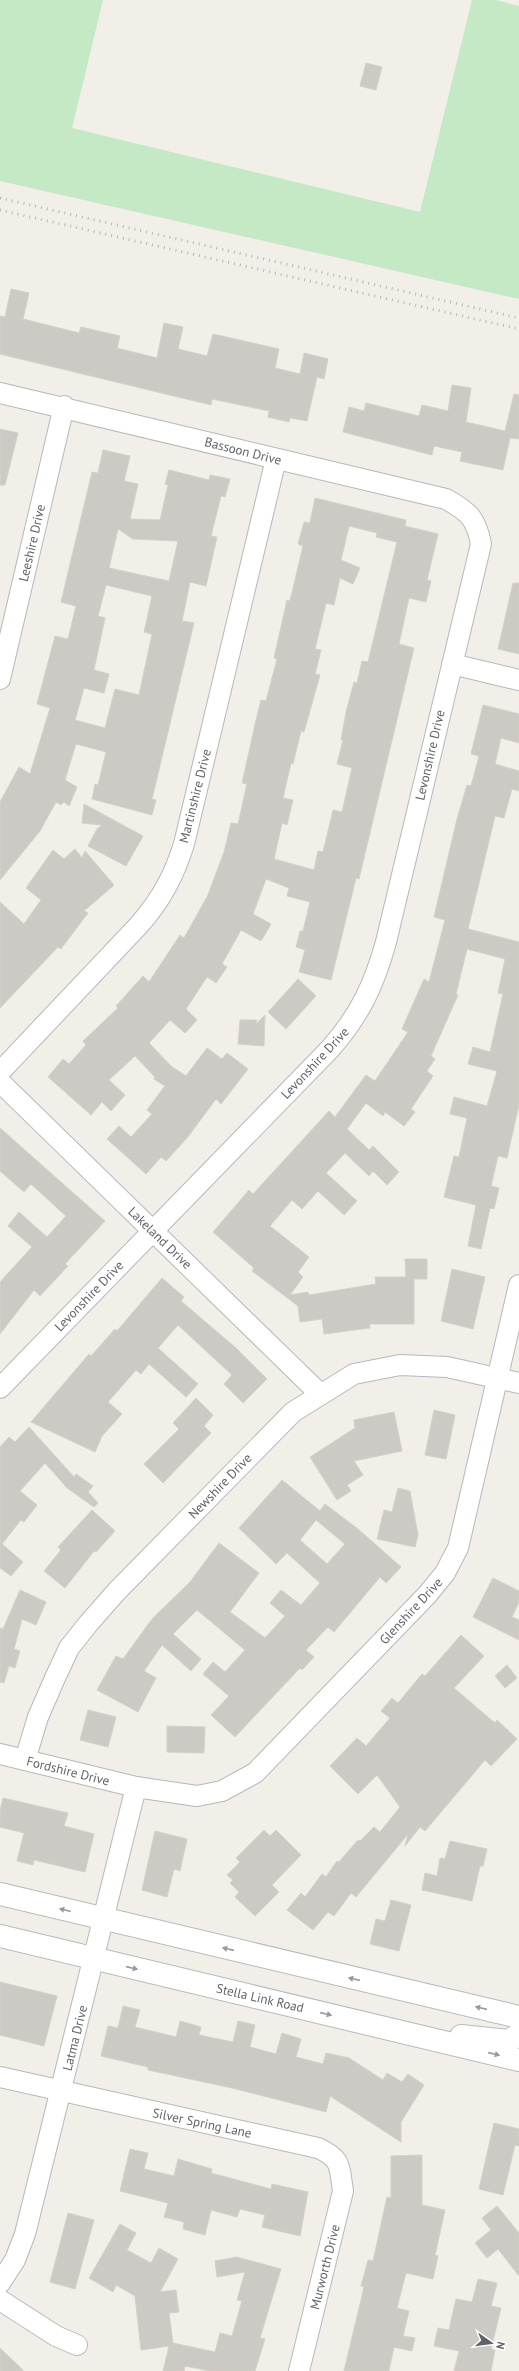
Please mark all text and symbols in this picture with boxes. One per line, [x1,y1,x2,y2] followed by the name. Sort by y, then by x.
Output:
[203,433,283,469] street label: Bassoon Drive
[15,503,49,583] street label: Leeshire Drive
[411,708,449,802] street label: Levonshire Drive
[175,747,215,845] street label: Martinshire Drive
[277,1023,353,1103] street label: Levonshire Drive
[124,1203,196,1273] street label: Lakeland Drive
[51,1257,127,1335] street label: Levonshire Drive
[185,1450,255,1522] street label: Newshire Drive
[376,1574,446,1648] street label: Glenshire Drive
[25,1752,111,1790] street label: Fordshire Drive
[59,1907,71,1913] one-way arrow
[222,1946,234,1952] one-way arrow
[126,1965,138,1971] one-way arrow
[348,1975,361,1981] one-way arrow
[215,1980,305,2016] street label: Stella Link Road
[59,2003,91,2073] street label: Latma Drive
[475,2005,487,2011] one-way arrow
[320,2012,333,2018] one-way arrow
[487,2052,500,2058] one-way arrow
[151,2104,253,2142] street label: Silver Spring Lane
[306,2223,344,2311] street label: Murworth Drive
[471,2323,511,2363] north arrow
[493,2340,508,2351] text: N

